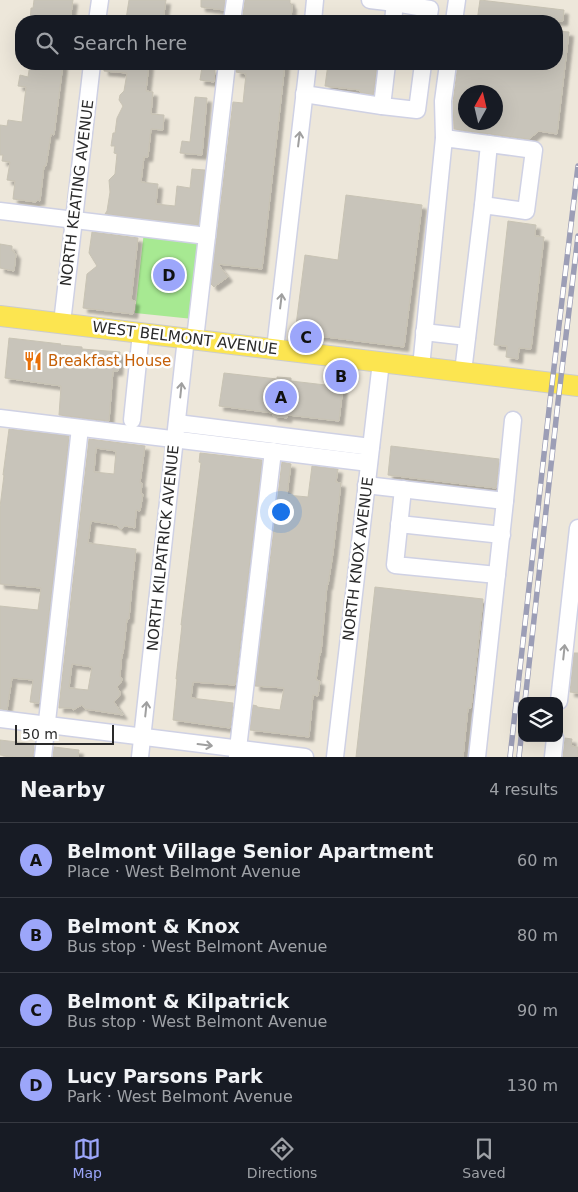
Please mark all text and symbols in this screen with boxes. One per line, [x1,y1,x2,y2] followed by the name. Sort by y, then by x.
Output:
[15,15,563,70] search box
[33,29,61,57] icon: search
[73,32,187,54] text: Search here
[458,85,503,130] north arrow
[57,99,97,287] street label: NORTH KEATING AVENUE
[294,131,304,147] one-way arrow
[153,256,185,294] pin: D
[276,293,286,309] one-way arrow
[91,318,279,358] street label: WEST BELMONT AVENUE
[290,318,322,356] pin: C
[22,350,44,372] restaurant icon: Breakfast House
[48,352,171,370] place label: Breakfast House
[325,357,357,395] pin: B
[265,378,297,416] pin: A
[176,383,186,399] one-way arrow
[143,444,183,652] street label: NORTH KILPATRICK AVENUE
[339,476,377,642] street label: NORTH KNOX AVENUE
[268,499,294,525] your location
[559,645,569,661] one-way arrow
[518,697,563,742] map controls
[518,697,563,742] button: layers
[141,701,151,717] one-way arrow
[15,722,114,745] scale bar
[22,726,58,742] text: 50 m
[196,740,212,750] one-way arrow
[20,778,105,802] text: Nearby
[489,780,558,799] text: 4 results
[67,840,433,862] text: Belmont Village Senior Apartment
[30,851,42,870] text: A
[517,851,558,870] text: 60 m
[67,862,301,881] text: Place · West Belmont Avenue
[67,915,240,937] text: Belmont & Knox
[30,926,42,945] text: B
[517,926,558,945] text: 80 m
[67,937,327,956] text: Bus stop · West Belmont Avenue
[67,990,289,1012] text: Belmont & Kilpatrick
[30,1001,42,1020] text: C
[517,1001,558,1020] text: 90 m
[67,1012,327,1031] text: Bus stop · West Belmont Avenue
[67,1065,263,1087] text: Lucy Parsons Park
[29,1076,43,1095] text: D
[507,1076,558,1095] text: 130 m
[67,1087,293,1106] text: Park · West Belmont Avenue
[72,1135,102,1181] tab: Map
[247,1135,317,1181] tab: Directions
[462,1135,506,1181] tab: Saved

